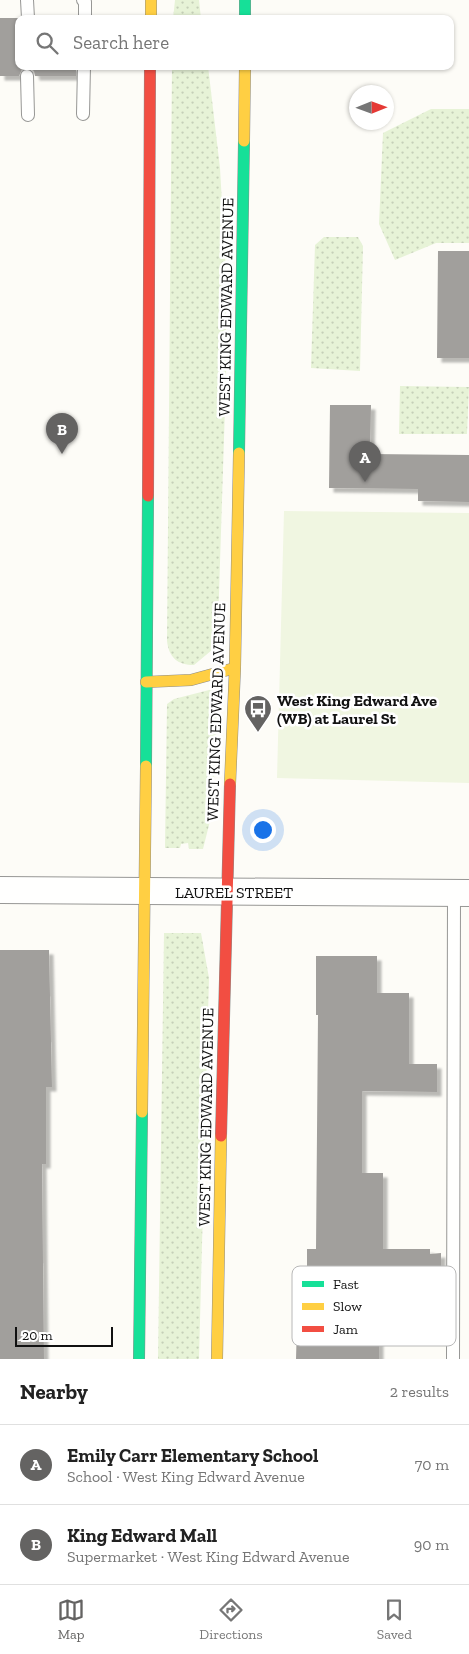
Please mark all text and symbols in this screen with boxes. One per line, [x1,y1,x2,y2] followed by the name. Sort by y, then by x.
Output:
[15,15,454,70] search box
[33,29,61,57] icon: search
[73,31,169,54] text: Search here
[349,85,394,130] north arrow
[215,198,237,416] street label: WEST KING EDWARD AVENUE
[46,413,78,454] pin: B
[349,441,381,482] pin: A
[203,602,229,822] street label: WEST KING EDWARD AVENUE
[277,691,437,728] place label: West King Edward Ave (WB) at Laurel St
[243,694,273,733] bus stop icon: West King Edward Ave (WB) at Laurel St
[250,817,276,843] your location
[175,883,293,902] street label: LAUREL STREET
[195,1008,217,1226] street label: WEST KING EDWARD AVENUE
[292,1266,456,1346] legend
[333,1276,360,1293] text: Fast
[333,1298,362,1315] text: Slow
[333,1321,358,1338] text: Jam
[15,1324,112,1347] scale bar
[22,1327,53,1344] text: 20 m
[20,1379,88,1404] text: Nearby
[390,1382,449,1401] text: 2 results
[67,1444,318,1467] text: Emily Carr Elementary School
[31,1455,42,1474] text: A
[415,1455,449,1474] text: 70 m
[67,1467,305,1486] text: School · West King Edward Avenue
[67,1524,217,1547] text: King Edward Mall
[31,1535,41,1554] text: B
[414,1535,449,1554] text: 90 m
[67,1547,349,1566] text: Supermarket · West King Edward Avenue
[57,1596,85,1643] tab: Map
[199,1596,263,1643] tab: Directions
[377,1596,412,1643] tab: Saved

